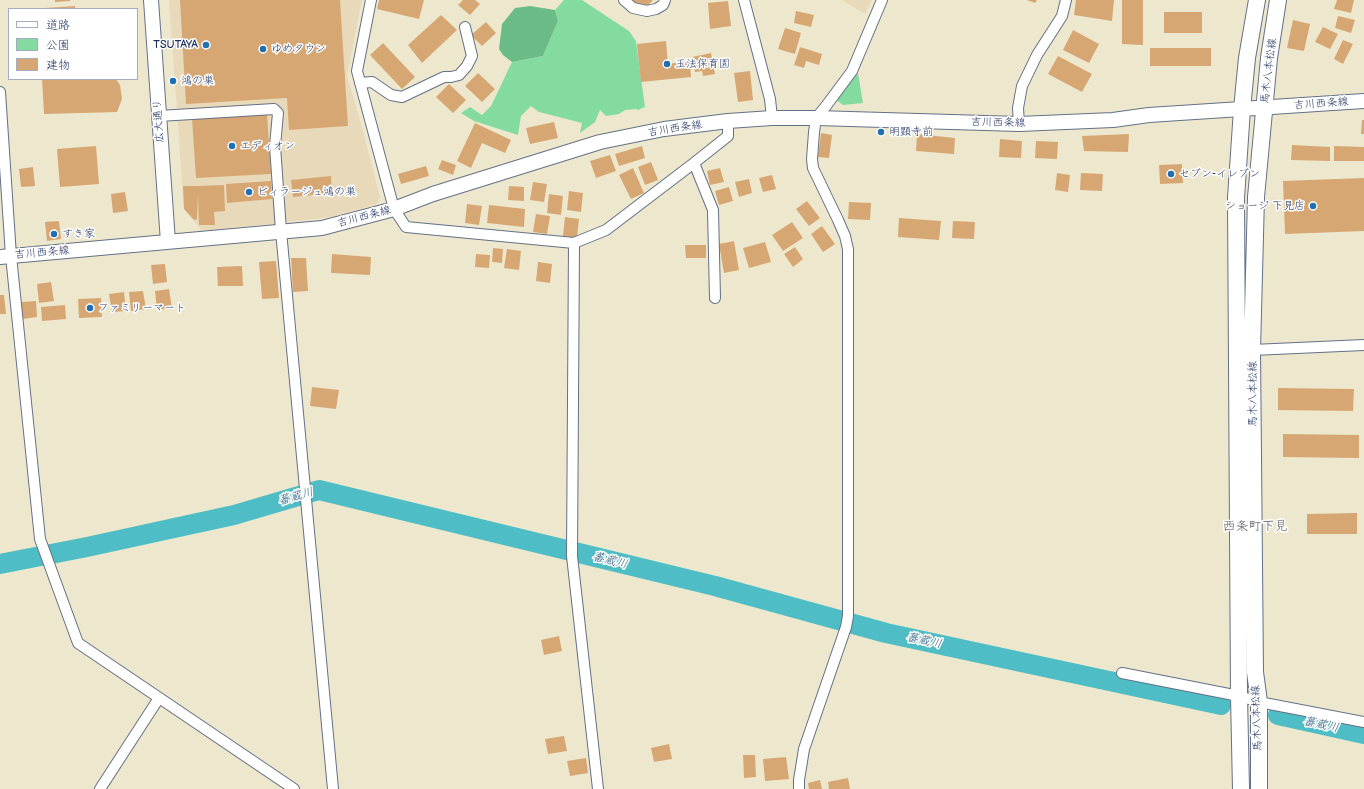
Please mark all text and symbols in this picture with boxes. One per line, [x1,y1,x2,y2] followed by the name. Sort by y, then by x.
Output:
[8,8,138,80] legend
[46,18,70,33] text: 道路
[1258,37,1280,105] street label: 馬木八本松線
[46,38,70,53] text: 公園
[153,38,198,52] place label: TSUTAYA
[201,40,211,50] marker: TSUTAYA
[271,42,326,56] place label: ゆめタウン
[258,44,268,54] marker: ゆめタウン
[675,57,730,71] place label: 玉法保育園
[46,58,70,73] text: 建物
[662,59,672,69] marker: 玉法保育園
[181,74,214,88] place label: 鴻の巣
[168,76,178,86] marker: 鴻の巣
[1293,95,1349,113] street label: 吉川西条線
[151,99,167,143] street label: 広大通り
[970,116,1026,130] street label: 吉川西条線
[647,118,703,140] street label: 吉川西条線
[889,125,933,139] place label: 明顕寺前
[876,127,886,137] marker: 明顕寺前
[240,139,295,153] place label: エディオン
[227,141,237,151] marker: エディオン
[1179,167,1260,181] place label: セブン-イレブン
[1166,169,1176,179] marker: セブン-イレブン
[257,185,356,199] place label: ビィラージュ鴻の巣
[244,187,254,197] marker: ビィラージュ鴻の巣
[1225,199,1305,213] place label: ショージ 下見店
[1308,201,1318,211] marker: ショージ 下見店
[336,204,392,230] street label: 吉川西条線
[62,227,95,241] place label: すき家
[49,229,59,239] marker: すき家
[14,244,70,262] street label: 吉川西条線
[98,301,186,315] place label: ファミリーマート
[85,303,95,313] marker: ファミリーマート
[1246,361,1260,427] street label: 馬木八本松線
[277,485,315,509] water label: 蕃蔵川
[1223,519,1287,535] district label: 西条町下見
[591,550,629,572] water label: 蕃蔵川
[905,630,943,652] water label: 蕃蔵川
[1249,685,1265,751] street label: 馬木八本松線
[1302,714,1340,736] water label: 蕃蔵川

